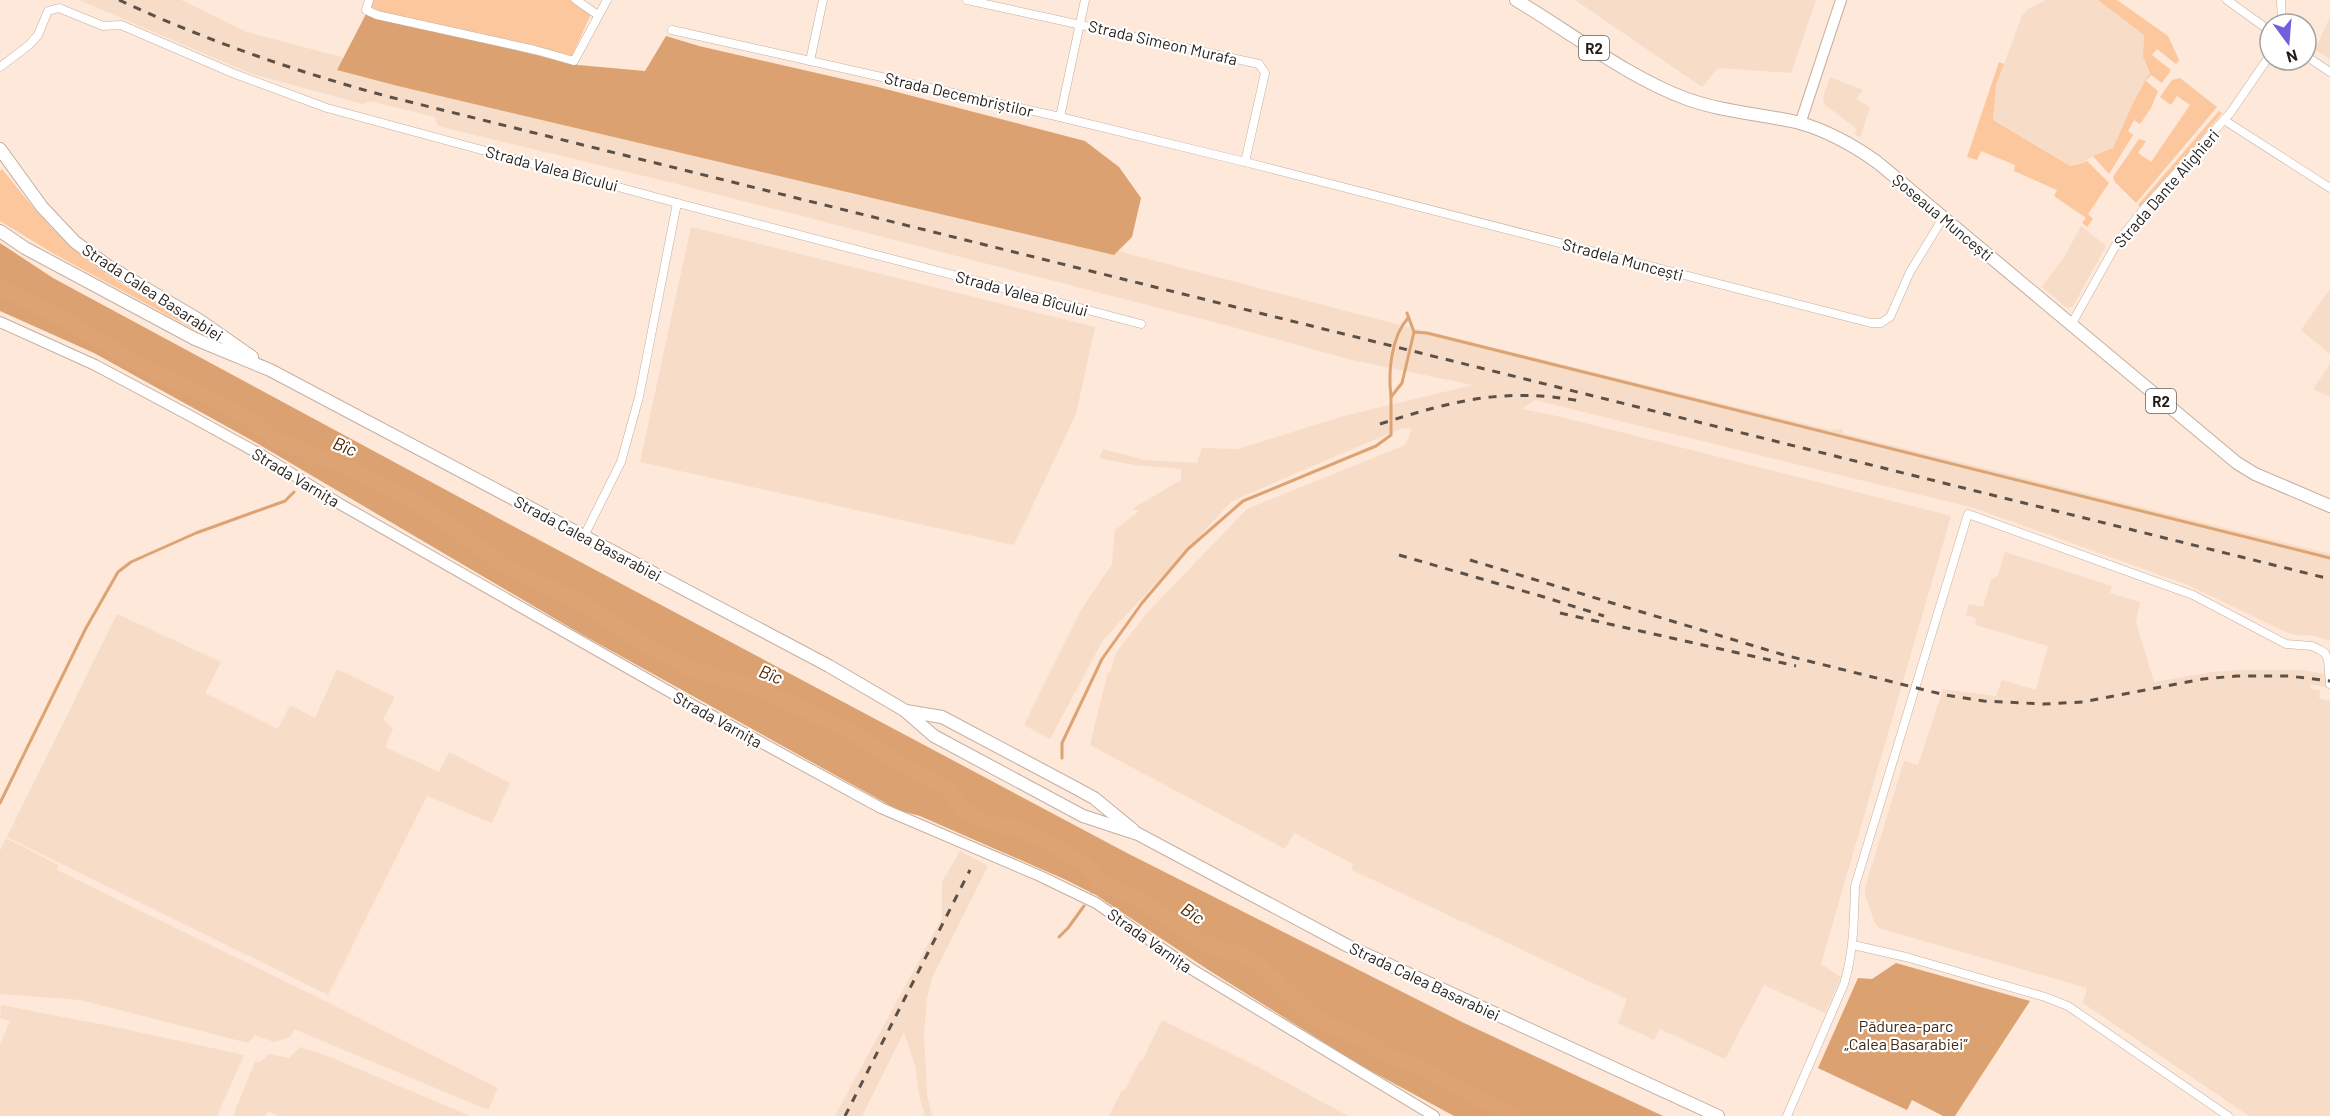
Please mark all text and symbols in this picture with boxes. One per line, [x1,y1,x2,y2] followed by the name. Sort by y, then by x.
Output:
[2258,12,2318,72] north arrow
[1087,16,1239,68] street label: Strada Simeon Murafa
[1579,36,1609,60] road number: R2
[2285,46,2300,67] text: N
[883,68,1035,120] street label: Strada Decembriștilor
[2110,125,2222,251] street label: Strada Dante Alighieri
[484,141,620,195] street label: Strada Valea Bîcului
[1889,169,1997,265] street label: Șoseaua Muncești
[1561,234,1685,284] street label: Stradela Muncești
[79,239,227,345] street label: Strada Calea Basarabiei
[954,266,1090,320] street label: Strada Valea Bîcului
[2146,389,2176,413] road number: R2
[330,431,360,461] water label: Bîc
[249,443,343,511] street label: Strada Varnița
[511,491,665,585] street label: Strada Calea Basarabiei
[756,659,786,689] water label: Bîc
[670,687,766,751] street label: Strada Varnița
[1177,897,1209,929] water label: Bîc
[1104,904,1196,976] street label: Strada Varnița
[1347,938,1503,1024] street label: Strada Calea Basarabiei
[1844,1016,1968,1053] park label: Pădurea-parc „Calea Basarabiei”

